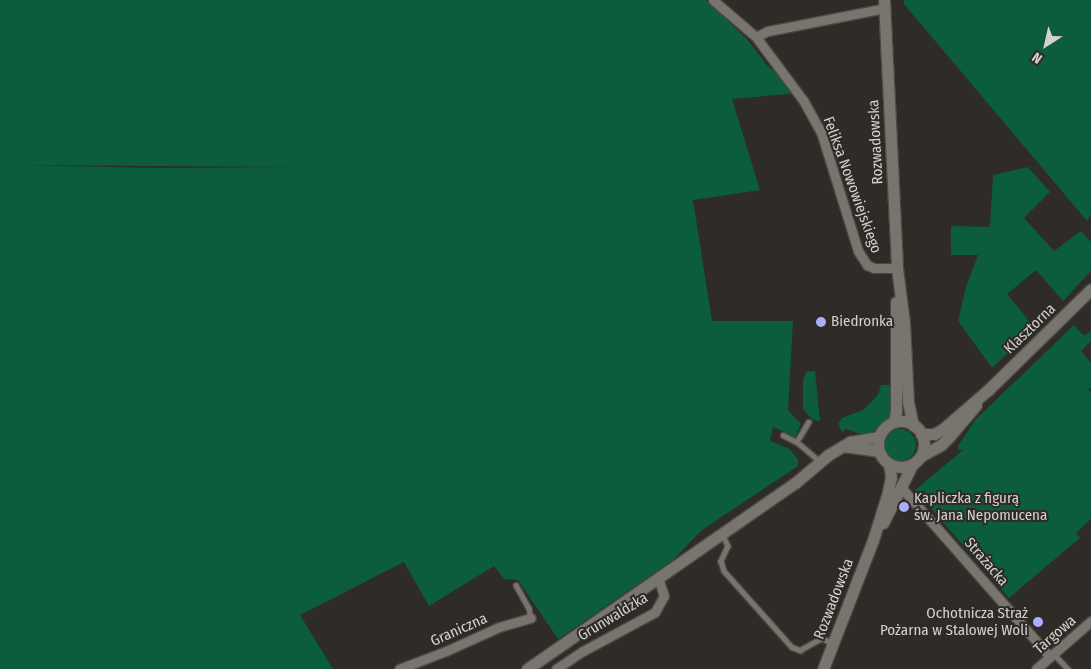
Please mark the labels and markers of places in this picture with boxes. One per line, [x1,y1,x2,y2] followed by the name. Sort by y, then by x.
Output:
[831,313,893,331] place label: Biedronka
[815,316,827,328] marker: Biedronka
[914,489,1047,524] place label: Kapliczka z figurą św. Jana Nepomucena
[898,501,910,513] marker: Kapliczka z figurą św. Jana Nepomucena
[880,604,1028,639] place label: Ochotnicza Straż Pożarna w Stalowej Woli
[1032,616,1044,628] marker: Ochotnicza Straż Pożarna w Stalowej Woli

